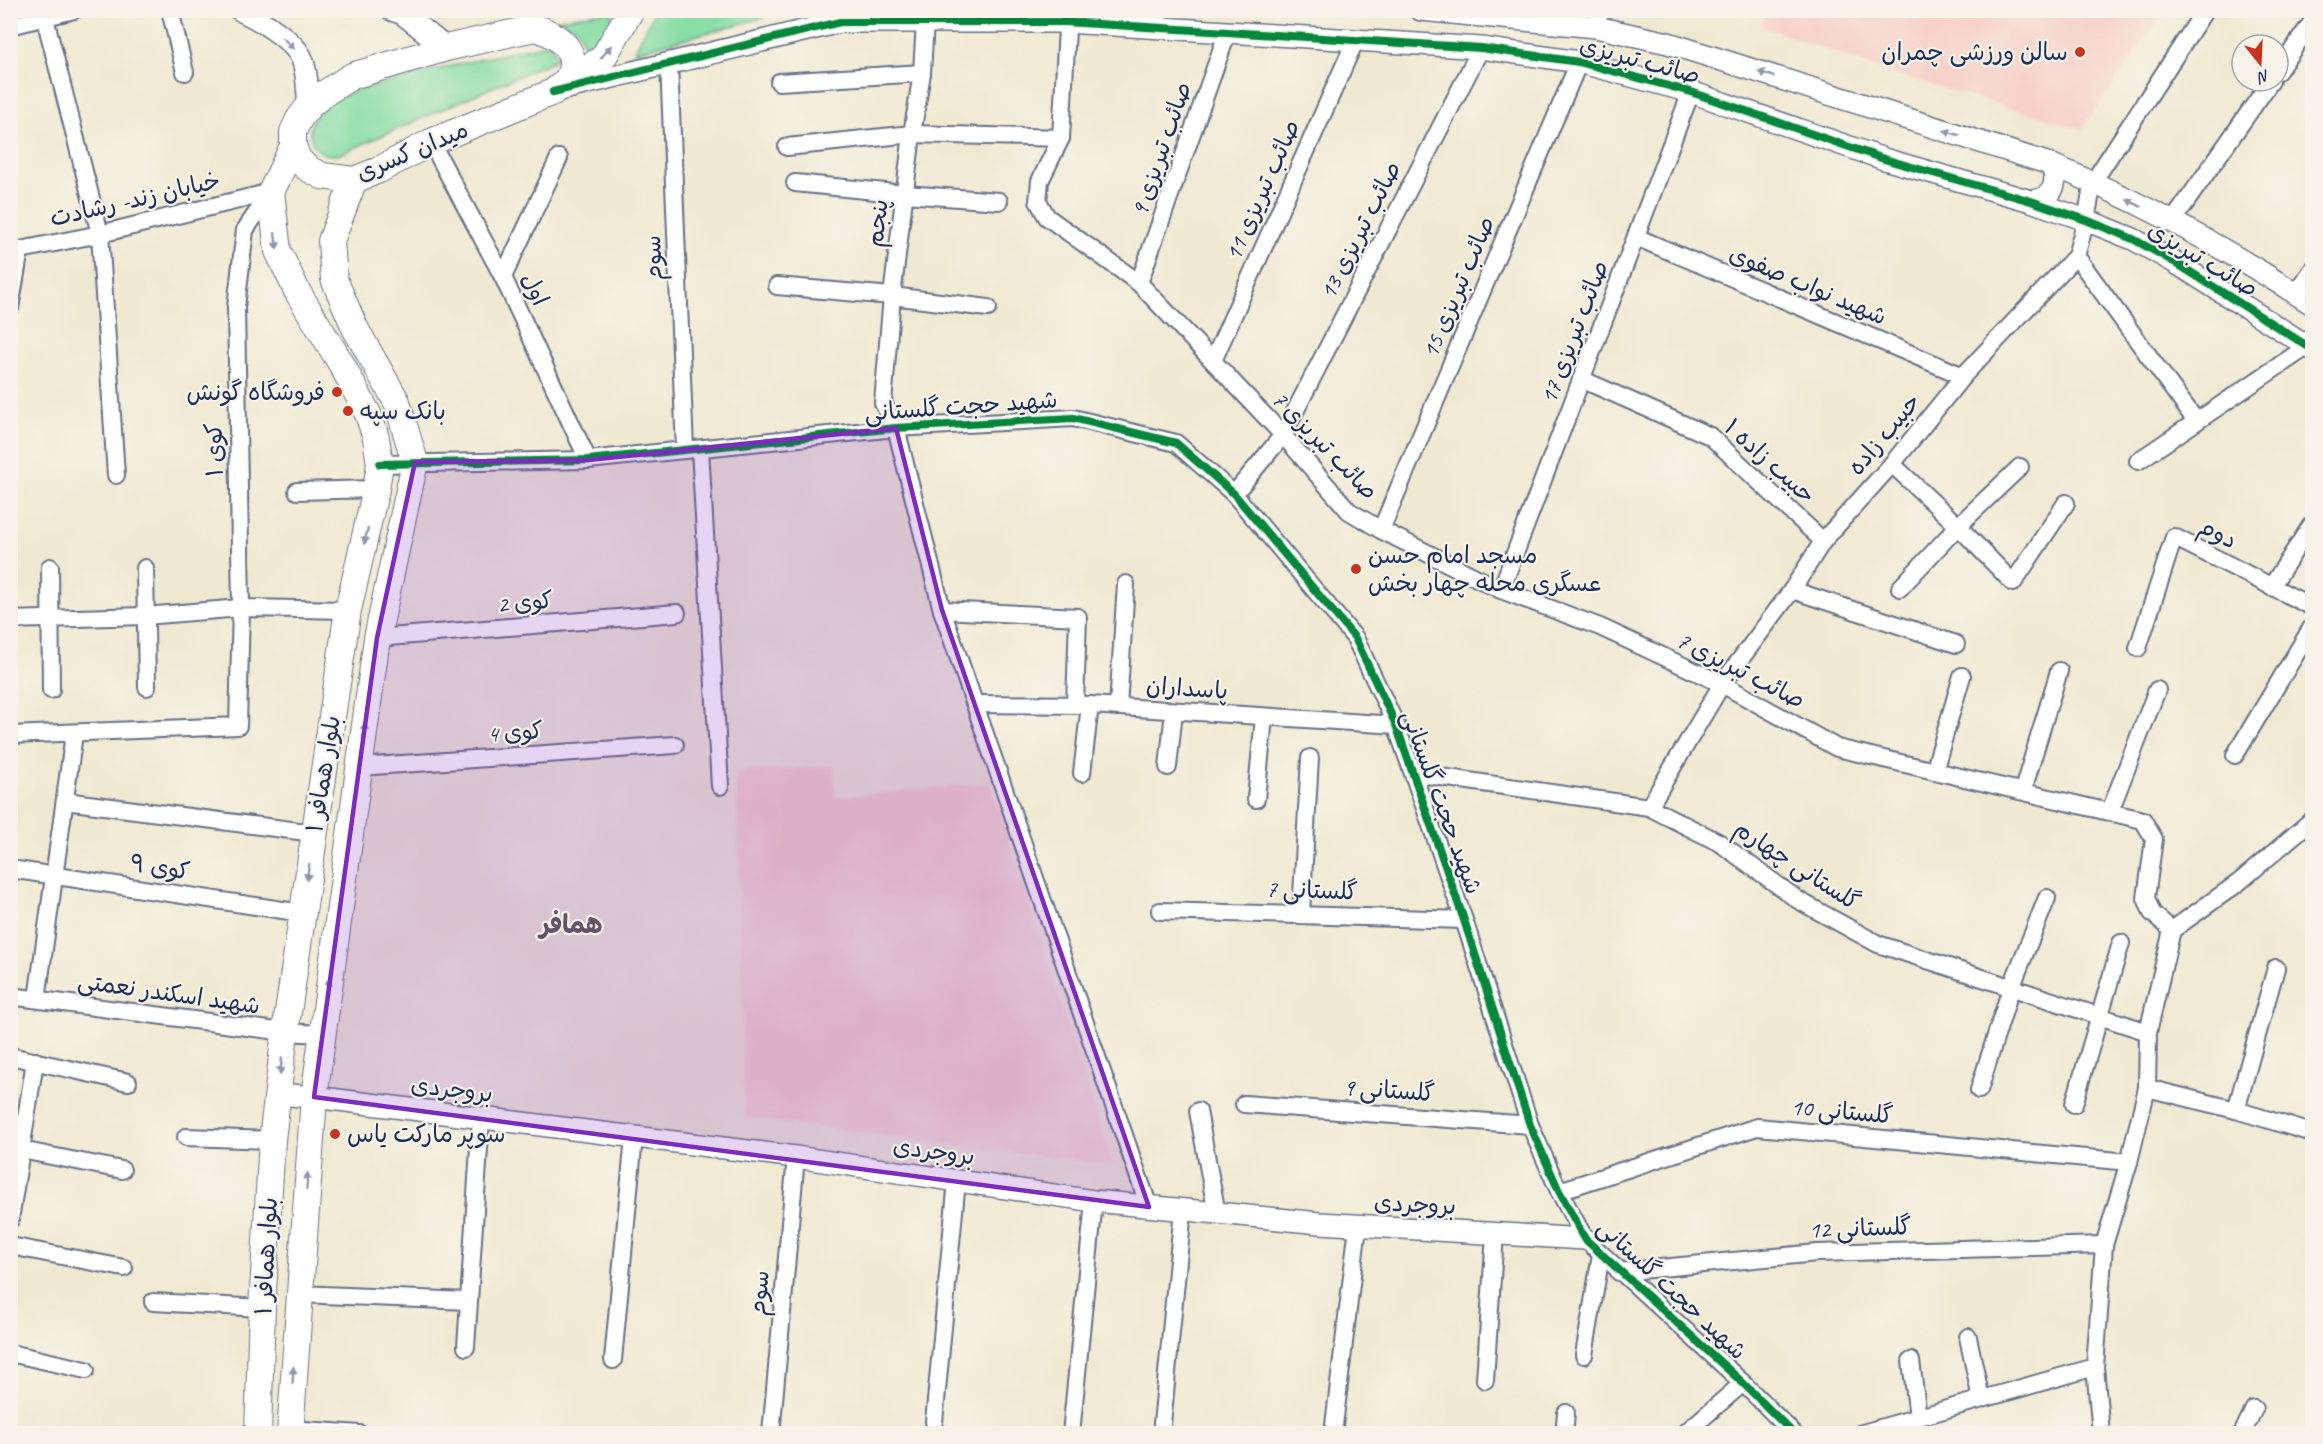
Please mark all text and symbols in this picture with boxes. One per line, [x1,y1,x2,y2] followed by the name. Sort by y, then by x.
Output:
[1577,30,1703,90] street label: صائب تبریزی
[2230,33,2290,93] north arrow
[280,36,295,49] one-way arrow
[1881,37,2068,67] place label: سالن ورزشی چمران
[599,44,612,60] one-way arrow
[2073,45,2087,59] marker: سالن ورزشی چمران
[2254,65,2272,88] text: N
[1757,69,1775,78] one-way arrow
[1124,78,1198,220] street label: صائب تبریزی 9
[351,114,473,188] street label: میدان کسری
[1218,115,1306,265] street label: صائب تبریزی 11
[1943,128,1961,137] one-way arrow
[1312,156,1408,304] street label: صائب تبریزی 13
[47,165,223,233] street label: خیابان زند- رشادت
[859,197,898,249] street label: پنجم
[2125,198,2143,208] one-way arrow
[1415,212,1501,362] street label: صائب تبریزی 15
[2142,214,2264,304] street label: صائب تبریزی
[272,232,281,251] one-way arrow
[637,235,672,281] street label: سوم
[1725,238,1891,332] street label: شهید نواب صفوی
[1533,256,1615,408] street label: صائب تبریزی 17
[514,268,556,310] street label: اول
[187,377,325,407] place label: فروشگاه گونش
[863,384,1059,428] street label: شهید حجت گلستانی
[1266,384,1384,506] street label: صائب تبریزی 7
[330,385,344,399] marker: فروشگاه گونش
[1841,387,1927,481] street label: حبیب زاده
[360,396,446,426] place label: بانک سپه
[341,404,355,418] marker: بانک سپه
[1718,412,1822,510] street label: حبیب زاده ۱
[199,423,229,477] street label: کوی ۱
[2192,511,2242,559] street label: دوم
[360,526,370,545] one-way arrow
[1368,540,1601,598] place label: مسجد امام حسن عسگری محله چهار بخش
[1349,562,1363,576] marker: مسجد امام حسن عسگری محله چهار بخش
[496,585,554,619] street label: کوی 2
[1672,625,1810,715] street label: صائب تبریزی 7
[1145,670,1229,706] street label: پاسداران
[1395,706,1489,898] street label: شهید حجت گلستانی
[299,713,347,835] street label: بلوار همافر ۱
[486,715,544,749] street label: کوی 4
[360,722,369,741] one-way arrow
[1727,813,1866,919] street label: گلستانی چهارم
[128,847,192,887] street label: کوی ۹
[303,863,312,882] one-way arrow
[1266,873,1358,907] street label: گلستانی 7
[536,908,603,941] district label: همافر
[76,965,262,1021] street label: شهید اسکندر نعمتی
[324,977,333,996] one-way arrow
[277,1056,286,1075] one-way arrow
[409,1069,495,1109] street label: بروجردی
[1342,1072,1436,1108] street label: گلستانی 9
[1790,1092,1894,1130] street label: گلستانی 10
[347,1119,506,1149] place label: سوپر مارکت یاس
[328,1127,342,1141] marker: سوپر مارکت یاس
[891,1130,977,1172] street label: بروجردی
[302,1171,312,1190] one-way arrow
[1373,1187,1457,1221] street label: بروجردی
[248,1196,284,1316] street label: بلوار همافر ۱
[1808,1211,1912,1245] street label: گلستانی 12
[1591,1212,1753,1366] street label: شهید حجت گلستانی
[742,1269,779,1317] street label: سوم
[289,1366,298,1385] one-way arrow

